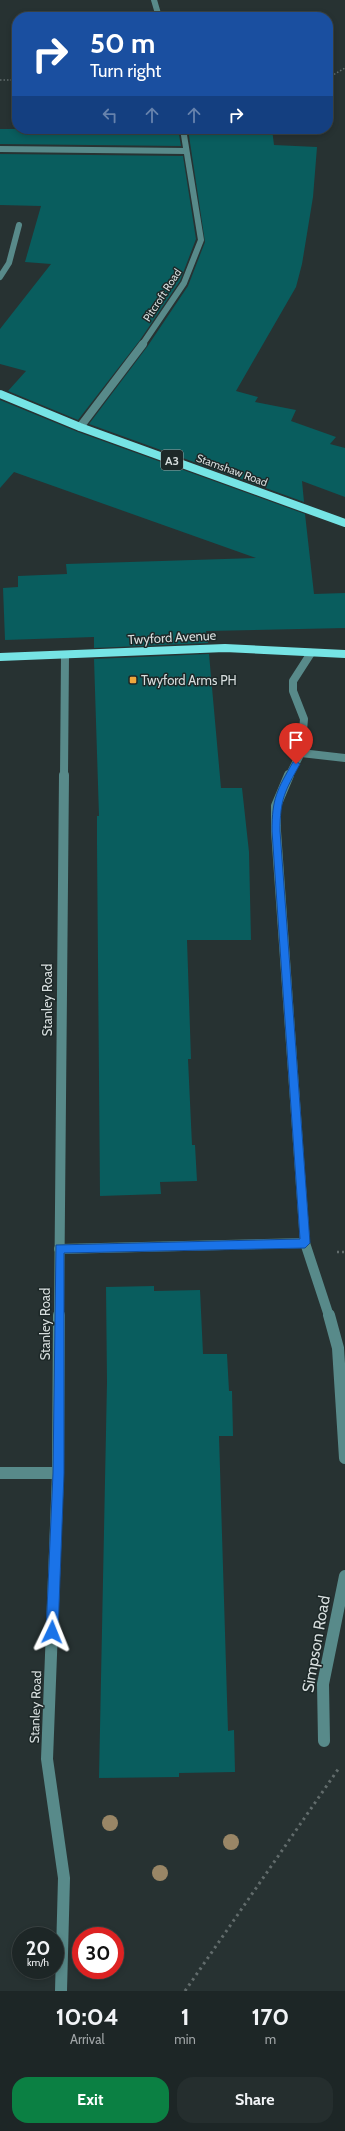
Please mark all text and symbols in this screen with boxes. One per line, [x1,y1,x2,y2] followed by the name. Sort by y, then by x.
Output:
[90,26,155,60] text: 50 m
[24,28,76,80] icon: right
[90,60,161,82] text: Turn right
[99,104,121,126] icon: left
[141,104,163,126] icon: ahead
[183,104,205,126] icon: ahead
[225,104,247,126] icon: right
[140,266,184,324] street label: Pitcroft Road
[161,450,183,470] road number: A3
[194,451,270,489] street label: Stamshaw Road
[127,627,217,647] street label: Twyford Avenue
[141,672,237,688] place label: Twyford Arms PH
[128,675,138,685] marker: Twyford Arms PH
[279,723,313,764] pin
[285,729,307,751] icon: arrive
[39,964,55,1036] street label: Stanley Road
[37,1288,53,1360] street label: Stanley Road
[298,1594,334,1694] street label: Simpson Road
[31,1611,73,1653] position arrow
[26,1670,44,1744] street label: Stanley Road
[72,1927,124,1979] speed limit sign: 30
[26,1936,50,1960] text: 20
[27,1956,49,1969] text: km/h
[56,2002,119,2031] text: 10:04
[181,2002,190,2031] text: 1
[251,2002,289,2031] text: 170
[70,2031,104,2047] text: Arrival
[174,2031,196,2047] text: min
[265,2031,276,2047] text: m
[12,2077,169,2123] button: Exit
[177,2077,333,2123] button: Share

